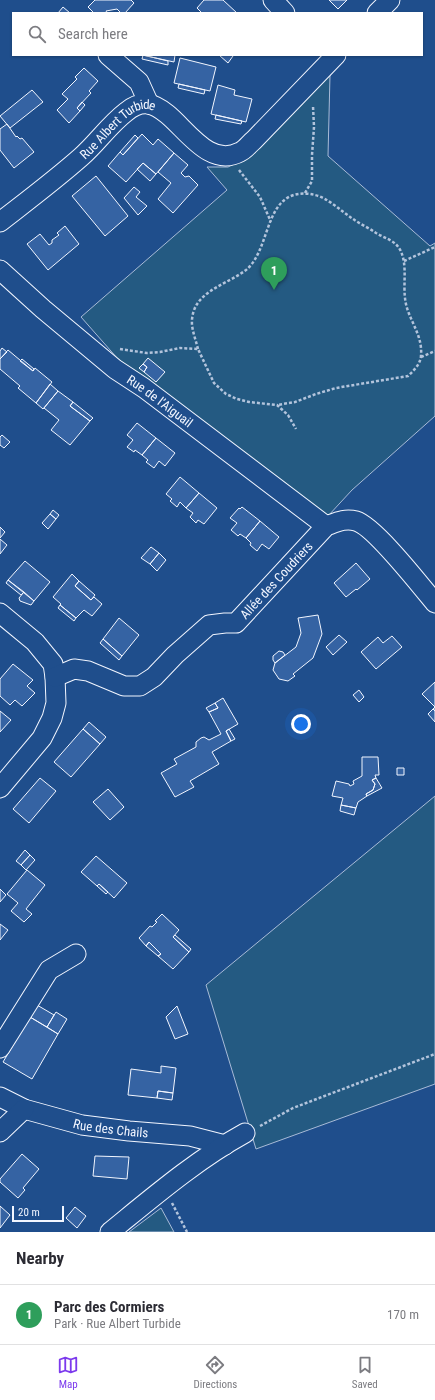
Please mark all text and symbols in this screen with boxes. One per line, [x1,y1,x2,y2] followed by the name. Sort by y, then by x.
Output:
[12,12,423,56] search box
[26,23,48,45] icon: search
[58,25,128,43] text: Search here
[77,97,158,162] street label: Rue Albert Turbide
[261,257,287,290] pin: 1
[124,372,196,430] street label: Rue de l’Aiguail
[237,539,316,622] street label: Allée des Coudriers
[291,714,311,734] your location
[71,1116,149,1141] street label: Rue des Chails
[12,1204,64,1223] scale bar
[18,1206,40,1219] text: 20 m
[16,1248,64,1268] text: Nearby
[54,1298,164,1316] text: Parc des Cormiers
[26,1307,32,1322] text: 1
[387,1307,419,1322] text: 170 m
[54,1316,181,1331] text: Park · Rue Albert Turbide
[57,1354,79,1391] tab: Map
[193,1354,237,1391] tab: Directions
[352,1354,378,1391] tab: Saved

